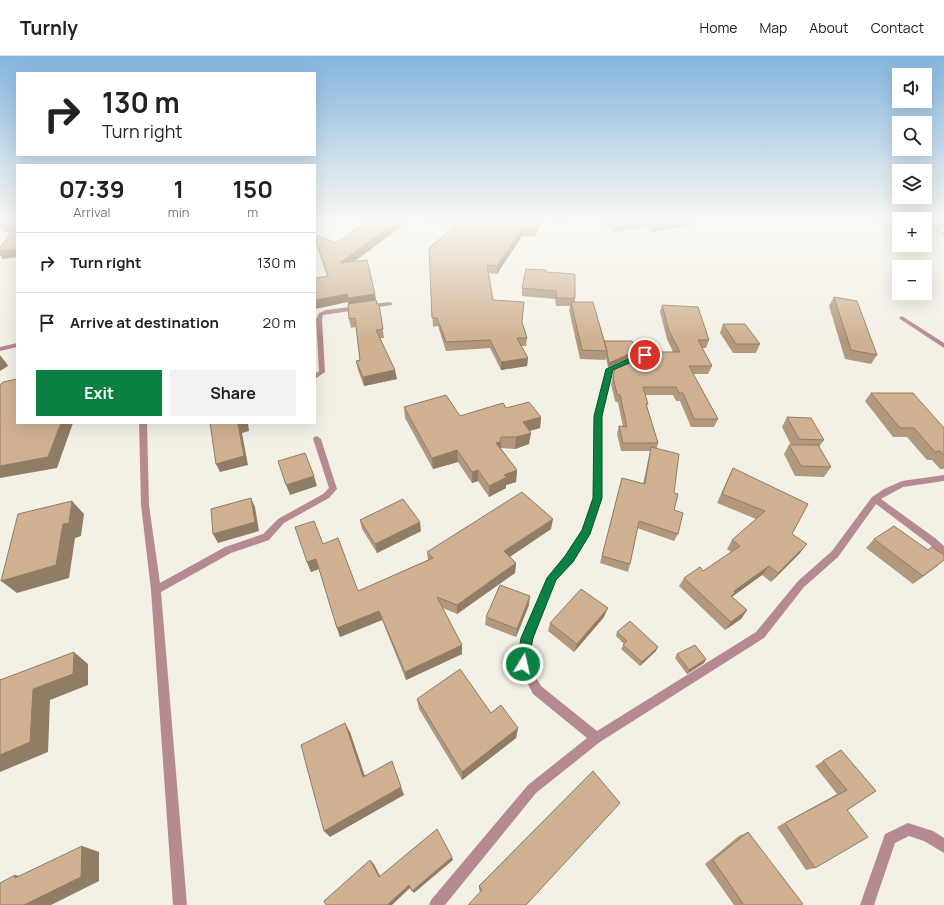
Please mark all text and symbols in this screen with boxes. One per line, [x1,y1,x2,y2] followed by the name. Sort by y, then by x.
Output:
[20,15,78,41] text: Turnly
[700,18,737,37] text: Home
[759,18,787,37] text: Map
[809,18,849,37] text: About
[871,18,924,37] text: Contact
[892,68,932,300] map controls
[892,68,932,108] button: sound
[102,83,180,121] text: 130 m
[36,88,88,140] icon: right
[892,116,932,156] button: search
[102,119,183,143] text: Turn right
[892,164,932,204] button: layers
[59,172,125,205] text: 07:39
[173,172,184,205] text: 1
[233,172,273,205] text: 150
[73,203,110,221] text: Arrival
[168,203,190,221] text: min
[247,203,258,221] text: m
[892,212,932,252] button: +
[36,252,58,274] icon: right
[70,252,141,273] text: Turn right
[257,252,296,273] text: 130 m
[892,260,932,300] button: −
[36,312,58,334] icon: arrive
[70,312,219,333] text: Arrive at destination
[263,312,296,333] text: 20 m
[628,338,662,372] pin
[634,344,656,366] icon: arrive
[36,370,162,416] button: Exit
[170,370,296,416] button: Share
[502,643,544,685] position arrow

